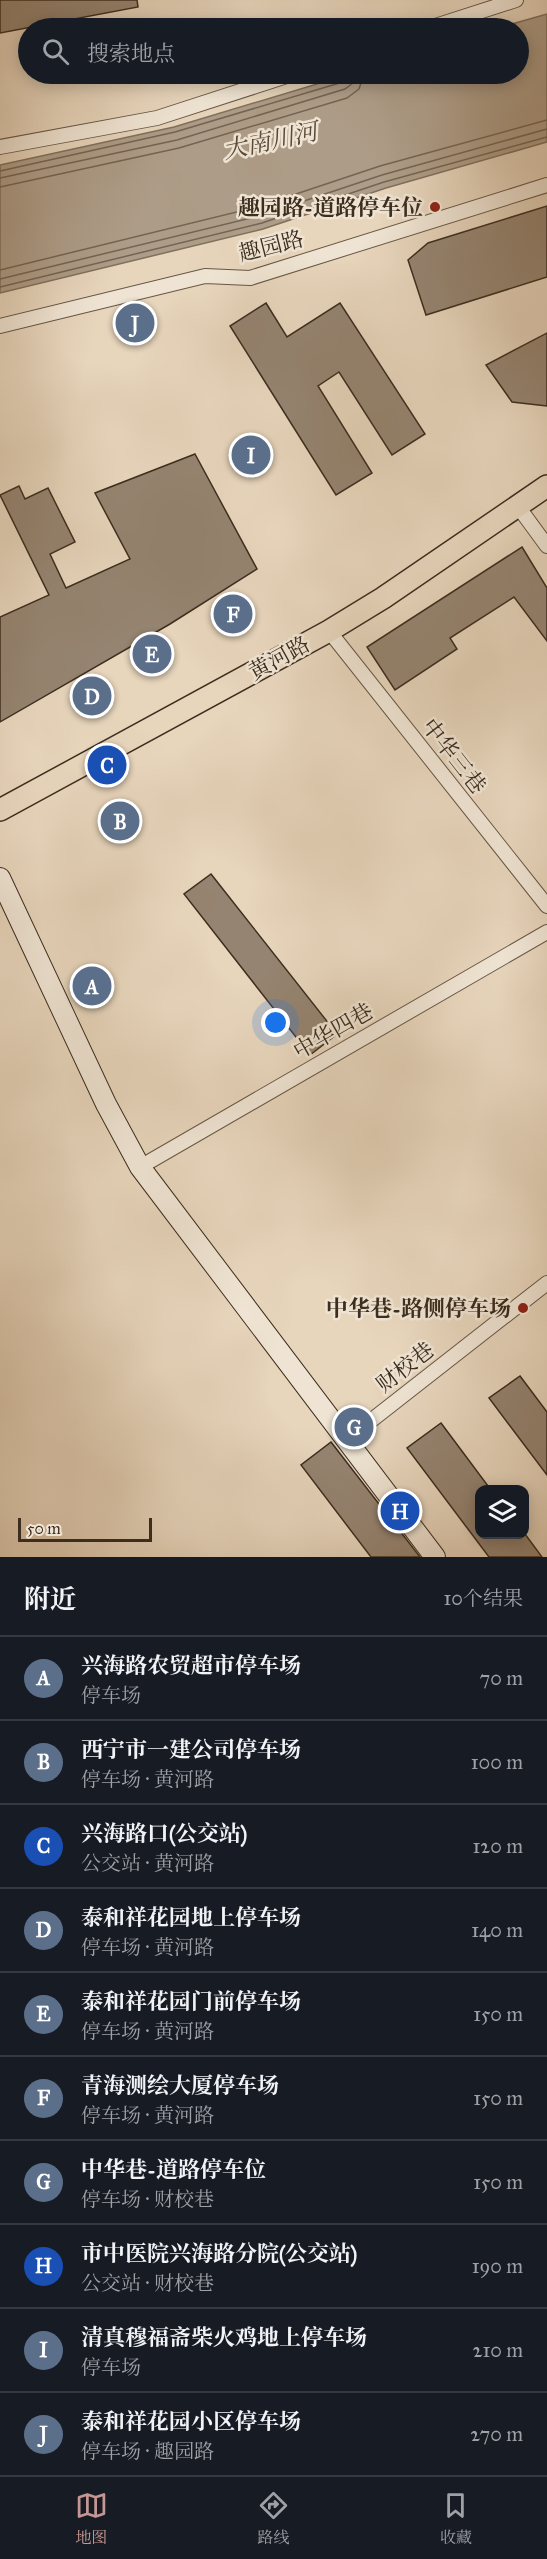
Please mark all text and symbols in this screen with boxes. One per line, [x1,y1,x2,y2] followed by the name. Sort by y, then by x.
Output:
[18,18,529,84] search box
[39,35,72,68] icon: search
[87,40,175,67] text: 搜索地点
[220,116,324,166] water label: 大南川河
[238,194,423,221] place label: 趣园路-道路停车位
[428,200,442,214] marker: 趣园路-道路停车位
[236,225,306,267] street label: 趣园路
[116,300,154,346] pin: J
[232,432,270,478] pin: I
[214,592,252,636] pin: F
[244,630,314,686] street label: 黄河路
[132,632,172,676] pin: E
[72,674,112,718] pin: D
[416,713,492,799] street label: 中华三巷
[88,742,126,788] pin: C
[100,798,140,844] pin: B
[72,964,112,1008] pin: A
[288,997,378,1065] street label: 中华四巷
[261,1008,290,1037] your location
[326,1295,511,1322] place label: 中华巷-路侧停车场
[516,1301,530,1315] marker: 中华巷-路侧停车场
[371,1336,439,1398] street label: 财校巷
[334,1404,374,1450] pin: G
[475,1485,529,1539] map controls
[475,1485,529,1539] button: layers
[380,1488,420,1534] pin: H
[18,1515,152,1542] scale bar
[27,1519,61,1538] text: 50 m
[24,1583,76,1615] text: 附近
[444,1586,523,1610] text: 10个结果
[81,1652,301,1679] text: 兴海路农贸超市停车场
[37,1666,50,1690] text: A
[480,1666,523,1690] text: 70 m
[81,1683,141,1707] text: 停车场
[81,1736,301,1763] text: 西宁市一建公司停车场
[37,1750,50,1774] text: B
[471,1750,523,1774] text: 100 m
[81,1767,214,1791] text: 停车场 · 黄河路
[81,1820,247,1847] text: 兴海路口(公交站)
[37,1834,50,1858] text: C
[472,1834,523,1858] text: 120 m
[81,1851,214,1875] text: 公交站 · 黄河路
[81,1904,301,1931] text: 泰和祥花园地上停车场
[36,1918,51,1942] text: D
[471,1918,523,1942] text: 140 m
[81,1935,214,1959] text: 停车场 · 黄河路
[81,1988,301,2015] text: 泰和祥花园门前停车场
[36,2002,51,2026] text: E
[473,2002,523,2026] text: 150 m
[81,2019,214,2043] text: 停车场 · 黄河路
[81,2072,279,2099] text: 青海测绘大厦停车场
[37,2086,50,2110] text: F
[473,2086,523,2110] text: 150 m
[81,2103,214,2127] text: 停车场 · 黄河路
[81,2156,266,2183] text: 中华巷-道路停车位
[36,2170,51,2194] text: G
[473,2170,523,2194] text: 150 m
[81,2187,214,2211] text: 停车场 · 财校巷
[81,2240,357,2267] text: 市中医院兴海路分院(公交站)
[35,2254,52,2278] text: H
[472,2254,523,2278] text: 190 m
[81,2271,214,2295] text: 公交站 · 财校巷
[81,2324,367,2351] text: 清真穆福斋柴火鸡地上停车场
[39,2338,48,2362] text: I
[473,2338,523,2362] text: 210 m
[81,2355,141,2379] text: 停车场
[81,2408,301,2435] text: 泰和祥花园小区停车场
[39,2422,48,2446] text: J
[470,2422,523,2446] text: 270 m
[81,2439,214,2463] text: 停车场 · 趣园路
[75,2489,108,2548] tab: 地图
[257,2489,290,2548] tab: 路线
[439,2489,472,2548] tab: 收藏

